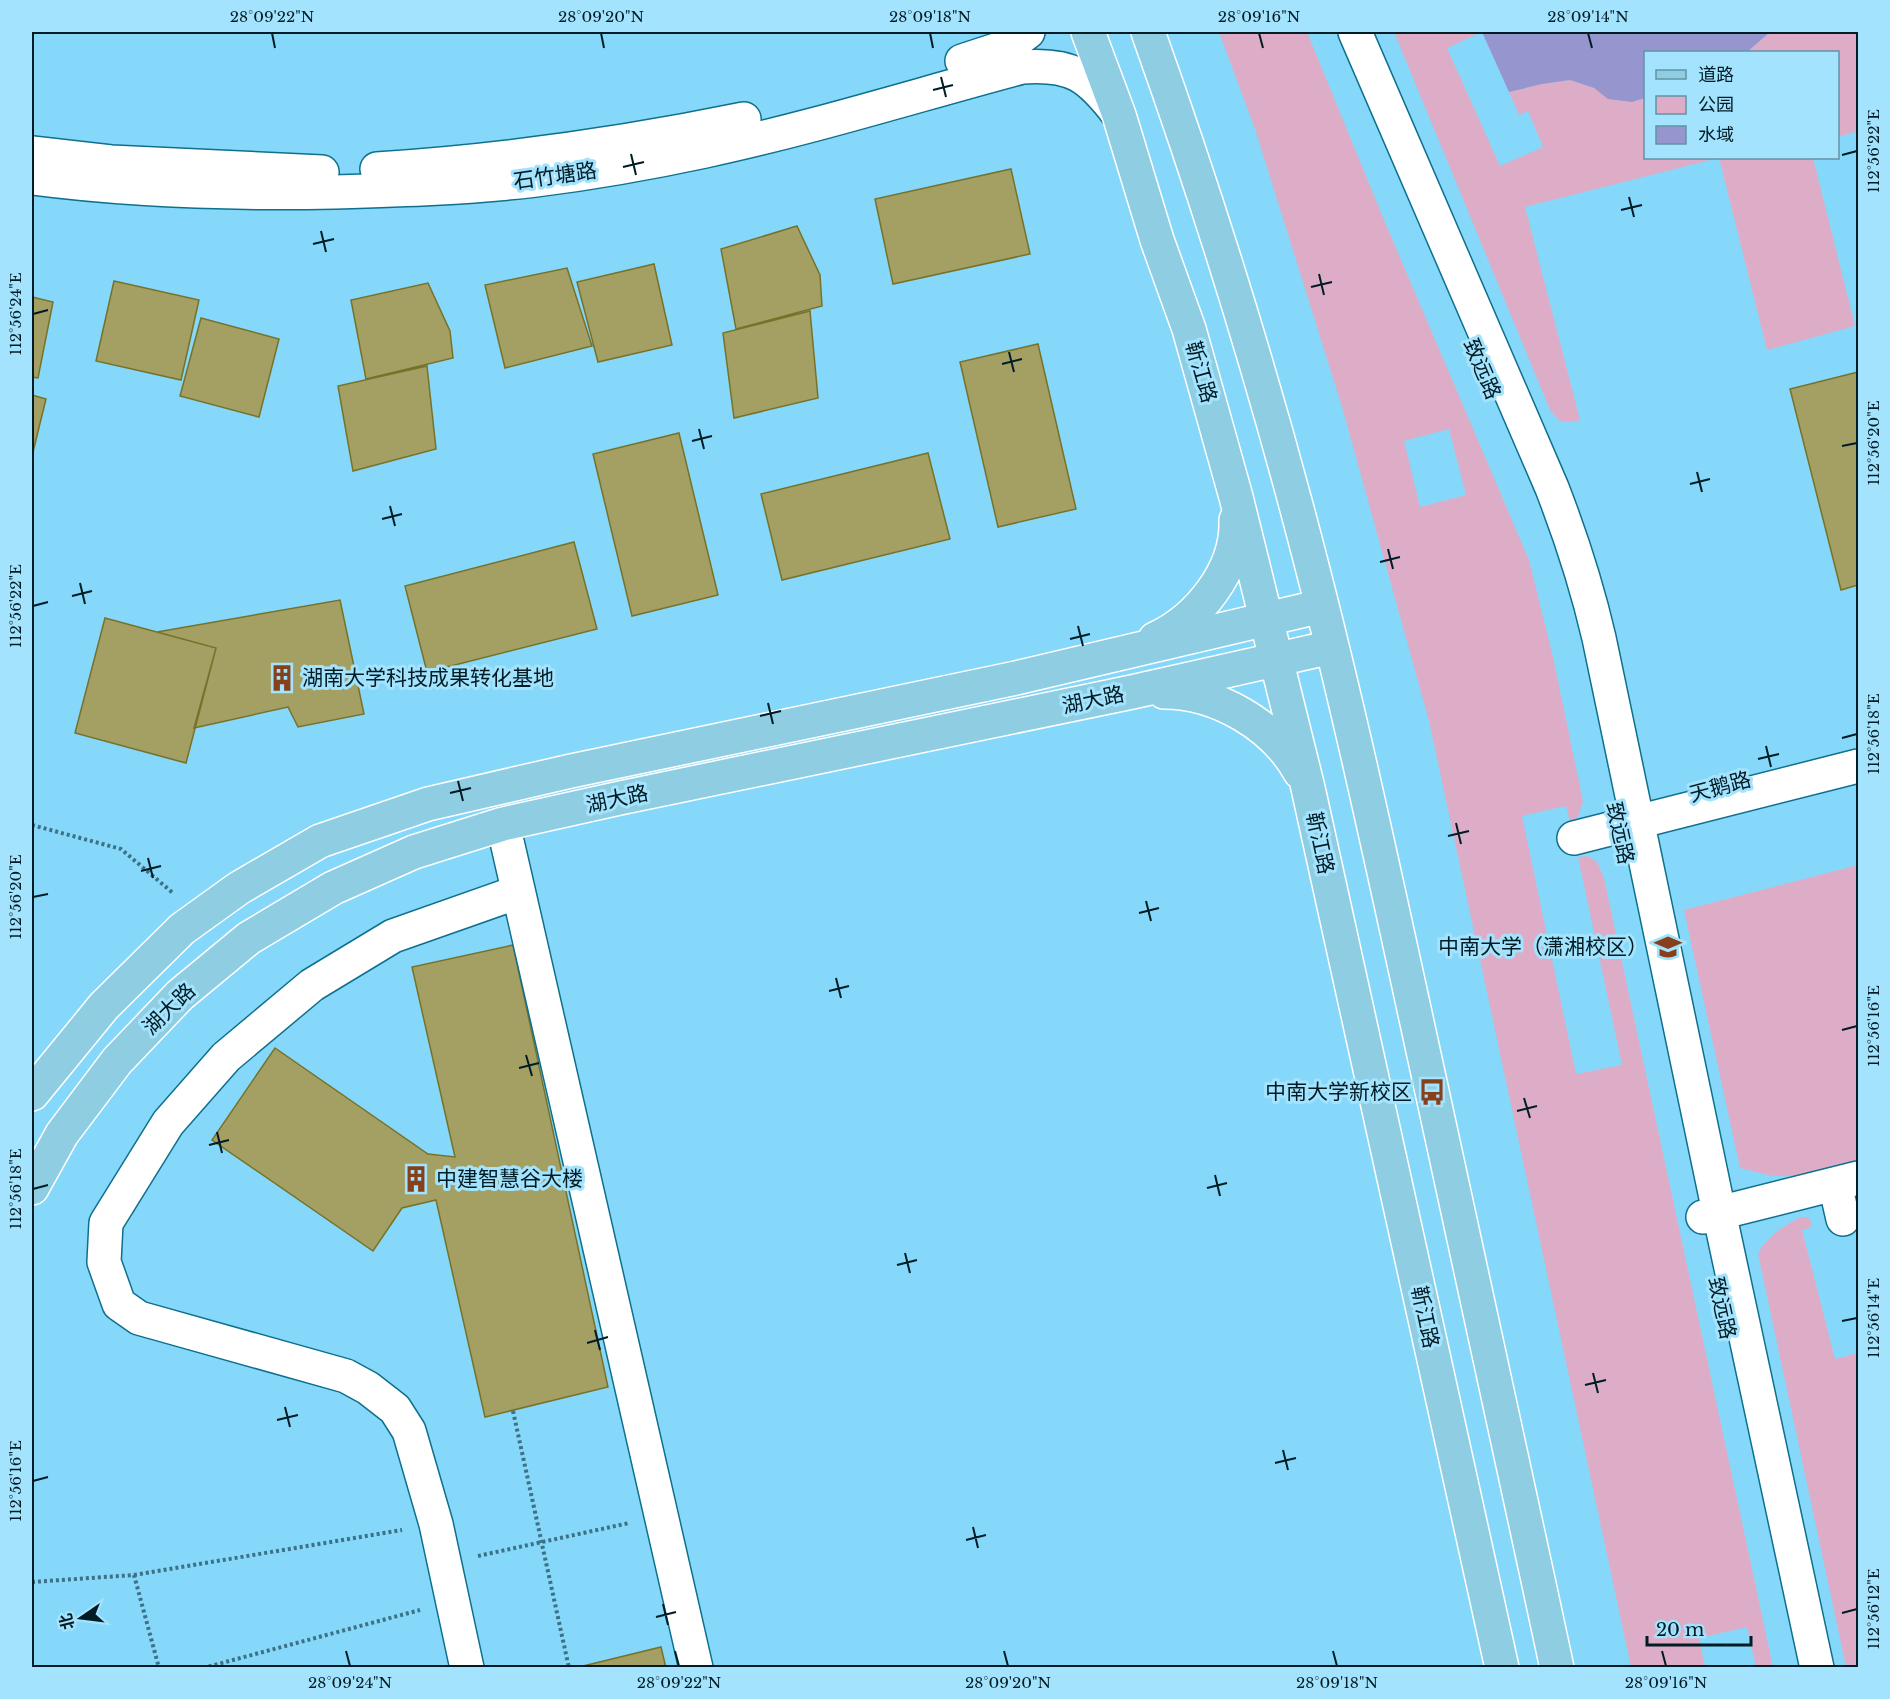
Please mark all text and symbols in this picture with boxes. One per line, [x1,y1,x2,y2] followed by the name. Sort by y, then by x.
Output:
[230,7,314,26] text: 28°09'22"N
[558,7,644,26] text: 28°09'20"N
[889,7,971,26] text: 28°09'18"N
[1218,7,1300,26] text: 28°09'16"N
[1547,7,1629,26] text: 28°09'14"N
[1644,51,1839,159] legend
[1698,64,1734,86] text: 道路
[1698,94,1734,116] text: 公园
[1864,109,1883,193] text: 112°56'22"E
[1698,124,1734,146] text: 水域
[512,157,598,195] street label: 石竹塘路
[6,272,25,356] text: 112°56'24"E
[1458,335,1506,403] street label: 致远路
[1180,338,1222,406] street label: 靳江路
[1864,400,1883,486] text: 112°56'20"E
[6,564,25,648] text: 112°56'22"E
[267,663,297,693] building icon: 湖南大学科技成果转化基地
[302,665,554,691] place label: 湖南大学科技成果转化基地
[1059,681,1127,719] street label: 湖大路
[1864,693,1883,775] text: 112°56'18"E
[1686,766,1754,808] street label: 天鹅路
[583,780,651,818] street label: 湖大路
[1601,799,1639,867] street label: 致远路
[1301,809,1339,877] street label: 靳江路
[6,854,25,940] text: 112°56'20"E
[1653,932,1683,962] school or university icon: 中南大学（潇湘校区）
[1438,934,1648,960] place label: 中南大学（潇湘校区）
[137,978,201,1040] street label: 湖大路
[1864,985,1883,1067] text: 112°56'16"E
[1417,1077,1447,1107] bus stop icon: 中南大学新校区
[1265,1079,1412,1105] place label: 中南大学新校区
[6,1148,25,1230] text: 112°56'18"E
[401,1164,431,1194] building icon: 中建智慧谷大楼
[436,1166,583,1192] place label: 中建智慧谷大楼
[1703,1274,1741,1342] street label: 致远路
[1864,1278,1883,1358] text: 112°56'14"E
[1406,1283,1444,1351] street label: 靳江路
[6,1440,25,1522] text: 112°56'16"E
[1864,1568,1883,1650] text: 112°56'12"E
[51,1588,111,1648] north arrow
[1647,1609,1750,1647] scale bar
[55,1611,78,1632] text: 北
[1656,1619,1704,1641] text: 20 m
[308,1673,392,1692] text: 28°09'24"N
[637,1673,721,1692] text: 28°09'22"N
[965,1673,1051,1692] text: 28°09'20"N
[1296,1673,1378,1692] text: 28°09'18"N
[1625,1673,1707,1692] text: 28°09'16"N

